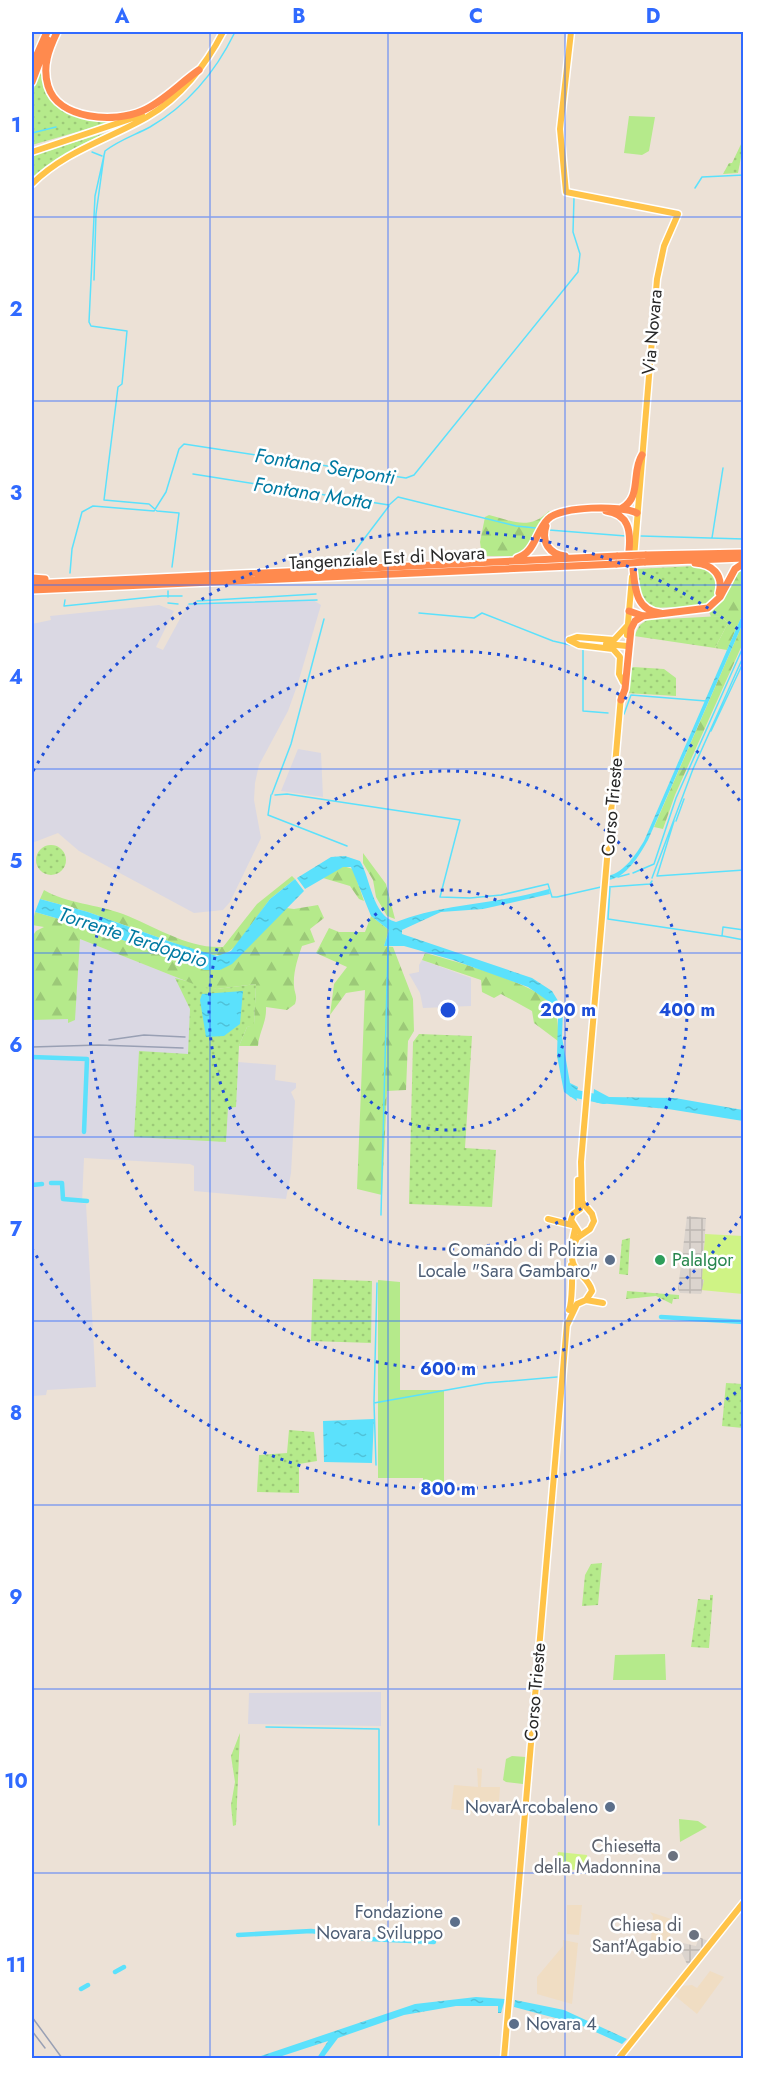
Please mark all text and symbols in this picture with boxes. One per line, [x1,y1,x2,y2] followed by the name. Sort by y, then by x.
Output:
[114,2,130,31] text: A
[292,2,306,31] text: B
[469,2,483,31] text: C
[646,2,660,31] text: D
[11,111,21,140] text: 1
[635,288,669,376] street label: Via Novara
[9,295,23,324] text: 2
[253,441,398,492] water label: Fontana Serponti
[252,470,374,517] water label: Fontana Motta
[10,479,22,508] text: 3
[288,540,486,576] street label: Tangenziale Est di Novara
[9,663,23,692] text: 4
[595,757,629,857] street label: Corso Trieste
[10,847,23,876] text: 5
[55,900,211,975] water label: Torrente Terdoppio
[540,997,596,1023] text: 200 m
[659,997,715,1023] text: 400 m
[438,1000,458,1020] centre of rings
[9,1031,23,1060] text: 6
[10,1215,23,1244] text: 7
[418,1237,598,1284] place label: Comando di Polizia Locale "Sara Gambaro"
[672,1247,734,1273] place label: PalaIgor
[603,1253,617,1267] marker: Comando di Polizia Locale "Sara Gambaro"
[653,1253,667,1267] marker: PalaIgor
[420,1356,476,1382] text: 600 m
[10,1399,22,1428] text: 8
[420,1476,476,1502] text: 800 m
[9,1583,23,1612] text: 9
[518,1642,552,1742] street label: Corso Trieste
[4,1767,28,1796] text: 10
[465,1794,598,1820] place label: NovarArcobaleno
[603,1800,617,1814] marker: NovarArcobaleno
[534,1833,661,1880] place label: Chiesetta della Madonnina
[666,1849,680,1863] marker: Chiesetta della Madonnina
[316,1899,443,1946] place label: Fondazione Novara Sviluppo
[592,1912,682,1959] place label: Chiesa di Sant'Agabio
[448,1915,462,1929] marker: Fondazione Novara Sviluppo
[687,1928,701,1942] marker: Chiesa di Sant'Agabio
[6,1951,26,1980] text: 11
[526,2011,597,2037] place label: Novara 4
[507,2017,521,2031] marker: Novara 4

